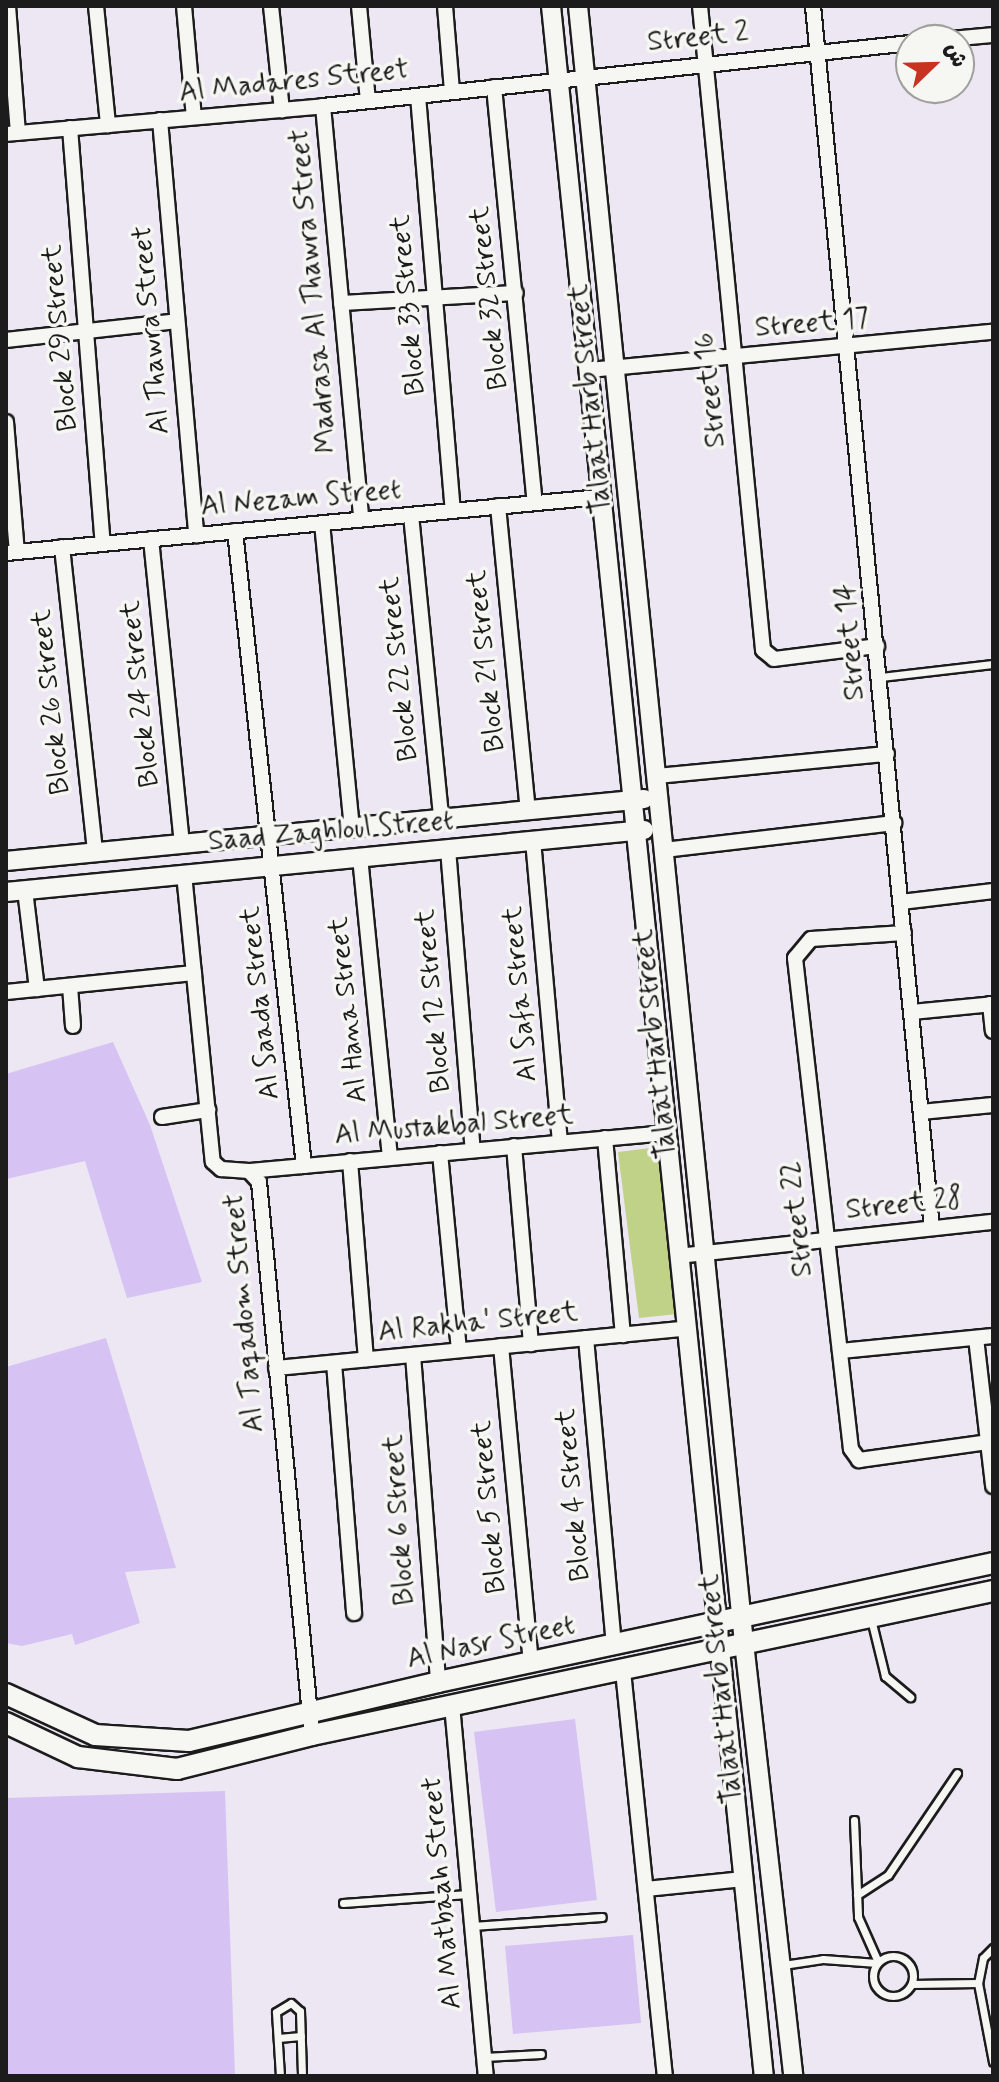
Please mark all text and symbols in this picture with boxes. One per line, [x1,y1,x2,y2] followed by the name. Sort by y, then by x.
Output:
[646,16,750,60] street label: Street 2
[895,24,975,104] north arrow
[938,39,973,72] text: ش
[181,54,407,110] street label: Al Madares Street
[283,127,345,455] street label: Madrasa Al Thawra Street
[464,205,516,391] street label: Block 32 Street
[384,213,434,397] street label: Block 33 Street
[126,224,178,436] street label: Al Thawra Street
[36,243,86,433] street label: Block 29 Street
[562,283,620,515] street label: Talaat Harb Street
[754,302,870,346] street label: Street 17
[688,331,734,449] street label: Street 16
[194,473,408,525] street label: Al Nezam Street
[461,568,513,754] street label: Block 21 Street
[374,575,426,763] street label: Block 22 Street
[829,582,873,702] street label: Street 14
[114,599,168,789] street label: Block 24 Street
[26,608,78,796] street label: Block 26 Street
[203,804,459,860] street label: Saad Zaghloul Street
[234,904,288,1102] street label: Al Saada Street
[497,905,545,1083] street label: Al Safa Street
[409,908,459,1094] street label: Block 12 Street
[323,918,375,1102] street label: Al Hana Street
[627,928,685,1160] street label: Talaat Harb Street
[333,1099,575,1153] street label: Al Mustakbal Street
[775,1159,821,1279] street label: Street 22
[844,1182,964,1228] street label: Street 28
[218,1200,272,1426] street label: Al Taqadom Street
[377,1296,579,1350] street label: Al Rakha' Street
[550,1407,598,1583] street label: Block 4 Street
[466,1419,514,1595] street label: Block 5 Street
[377,1433,423,1607] street label: Block 6 Street
[693,1573,751,1805] street label: Talaat Harb Street
[400,1608,582,1678] street label: Al Nasr Street
[416,1778,470,2008] street label: Al Matbaah Street

